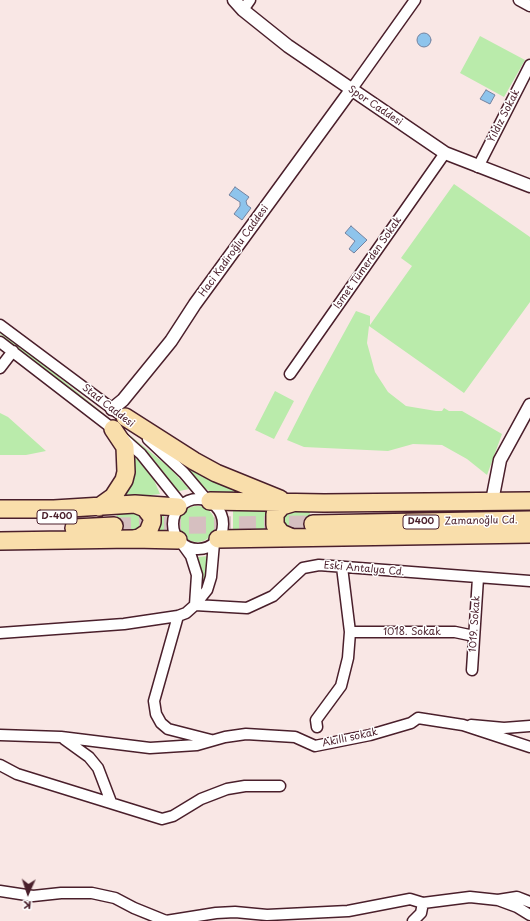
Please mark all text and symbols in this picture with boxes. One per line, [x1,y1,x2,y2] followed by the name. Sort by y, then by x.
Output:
[346,83,404,129] street label: Spor Caddesi
[485,87,523,145] street label: Yıldız Sokak
[197,203,271,299] street label: Haci Kadiroğlu Caddesi
[332,215,404,311] street label: Ismet Tümerden Sokak
[79,382,137,430] street label: Stad Caddesi
[37,510,77,524] road number: D-400
[444,514,518,528] street label: Zamanoğlu Cd.
[403,515,439,529] road number: D400
[323,559,405,579] street label: Eski Antalya Cd.
[467,595,483,653] street label: 1019. Sokak
[383,626,441,638] street label: 1018. Sokak
[321,726,379,750] street label: Akıllı sokak
[8,873,48,913] north arrow
[23,897,32,914] text: K

